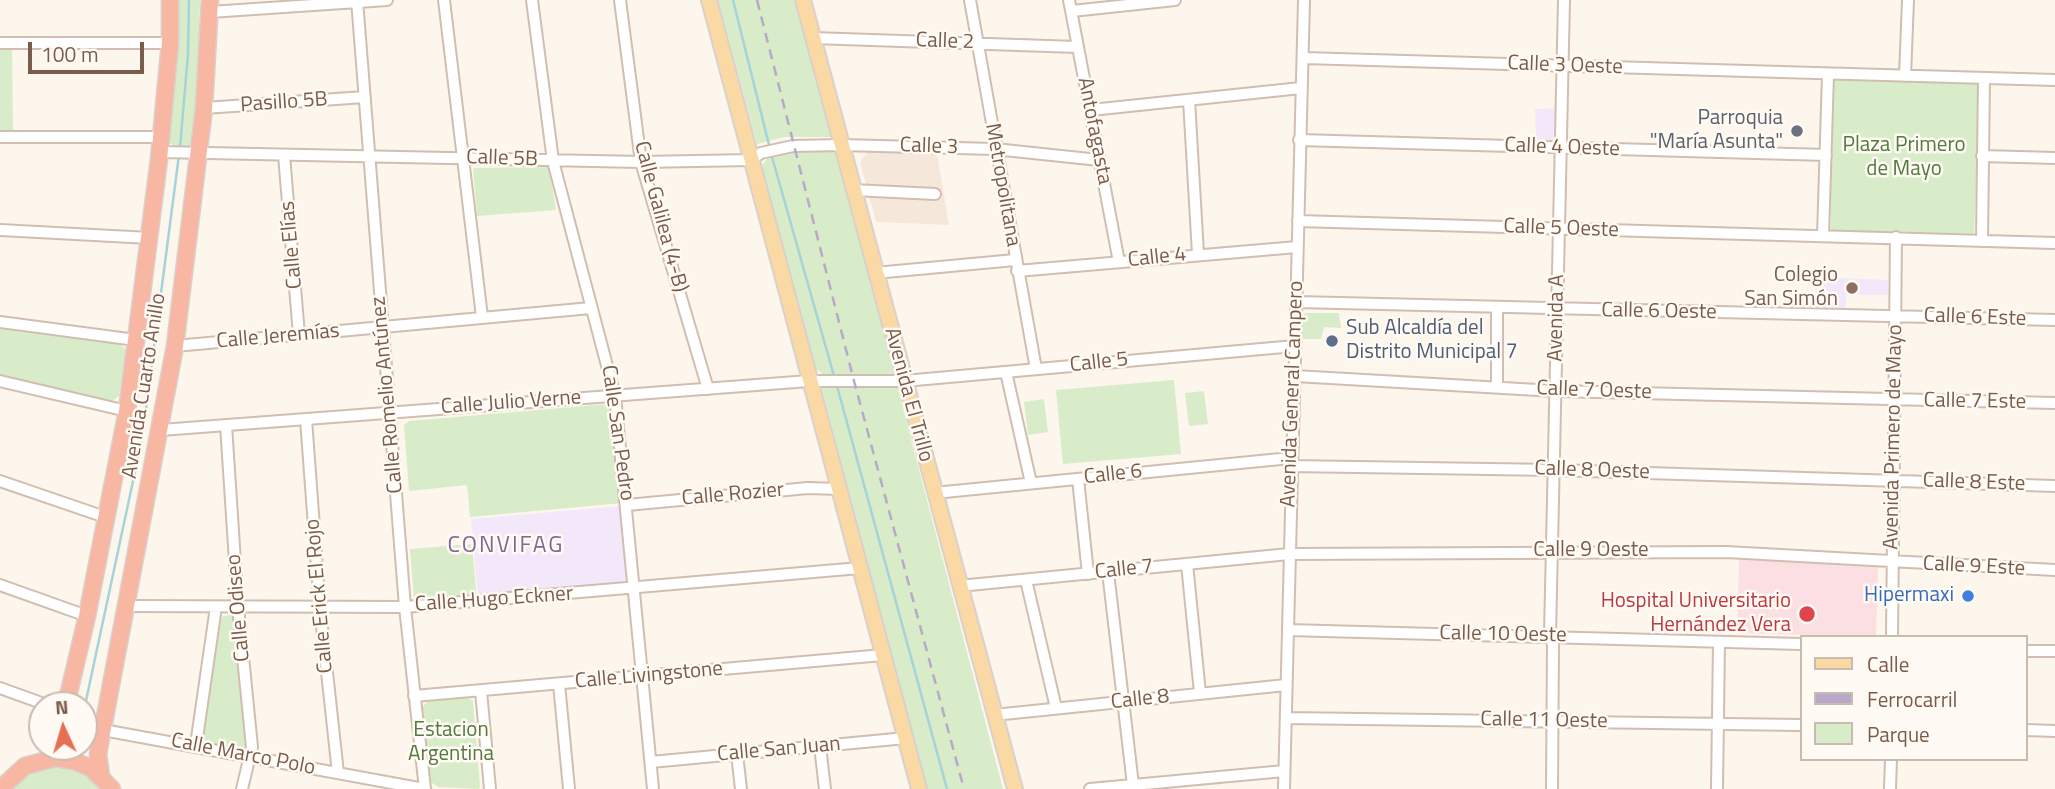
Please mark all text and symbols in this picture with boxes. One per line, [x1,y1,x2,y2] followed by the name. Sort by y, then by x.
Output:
[32,28,147,72] scale bar
[915,28,975,56] street label: Calle 2
[41,38,98,70] text: 100 m
[1507,51,1623,81] street label: Calle 3 Oeste
[1071,75,1117,187] street label: Antofagasta
[240,87,328,119] street label: Pasillo 5B
[1650,106,1783,156] place label: Parroquia "María Asunta"
[979,121,1025,249] street label: Metropolitana
[1789,123,1805,139] marker: Parroquia "María Asunta"
[899,133,959,161] street label: Calle 3
[1504,133,1620,163] street label: Calle 4 Oeste
[1842,133,1966,183] park label: Plaza Primero de Mayo
[628,139,692,295] street label: Calle Galilea (4-B)
[466,145,538,173] street label: Calle 5B
[276,200,308,290] street label: Calle Elías
[1503,214,1619,244] street label: Calle 5 Oeste
[1127,242,1187,274] street label: Calle 4
[1744,263,1838,313] place label: Colegio San Simón
[1544,274,1570,362] street label: Avenida A
[1276,280,1310,508] street label: Avenida General Campero
[1844,280,1860,296] marker: Colegio San Simón
[118,292,172,480] street label: Avenida Cuarto Anillo
[367,295,409,495] street label: Calle Romelio Antúnez
[1601,298,1717,326] street label: Calle 6 Oeste
[1923,304,2027,332] street label: Calle 6 Este
[1346,316,1517,366] place label: Sub Alcaldía del Distrito Municipal 7
[215,319,341,355] street label: Calle Jeremías
[1879,324,1909,550] street label: Avenida Primero de Mayo
[878,325,938,465] street label: Avenida El Trillo
[1324,333,1340,349] marker: Sub Alcaldía del Distrito Municipal 7
[1069,347,1129,379] street label: Calle 5
[595,363,639,503] street label: Calle San Pedro
[1536,376,1652,406] street label: Calle 7 Oeste
[440,386,582,420] street label: Calle Julio Verne
[1923,389,2027,415] street label: Calle 7 Este
[1534,456,1650,486] street label: Calle 8 Oeste
[1083,459,1143,491] street label: Calle 6
[1922,469,2026,497] street label: Calle 8 Este
[681,478,785,512] street label: Calle Rozier
[301,518,339,674] street label: Calle Erick El Rojo
[449,532,563,560] district label: CONVIFAG
[1533,538,1649,564] street label: Calle 9 Oeste
[1922,552,2026,582] street label: Calle 9 Este
[222,553,256,663] street label: Calle Odiseo
[1094,554,1154,586] street label: Calle 7
[414,582,574,618] street label: Calle Hugo Eckner
[1864,583,1954,609] place label: Hipermaxi
[1960,588,1976,604] marker: Hipermaxi
[1601,589,1791,639] place label: Hospital Universitario Hernández Vera
[1797,604,1817,624] marker: Hospital Universitario Hernández Vera
[1439,621,1567,649] street label: Calle 10 Oeste
[1800,635,2027,761] legend
[1867,648,1909,680] text: Calle
[574,657,724,695] street label: Calle Livingstone
[1867,683,1957,715] text: Ferrocarril
[1110,684,1170,716] street label: Calle 8
[28,691,98,761] north arrow
[54,692,69,721] text: N
[1480,707,1608,735] street label: Calle 11 Oeste
[408,718,494,768] park label: Estacion Argentina
[1867,718,1930,750] text: Parque
[169,729,317,781] street label: Calle Marco Polo
[716,732,842,768] street label: Calle San Juan

